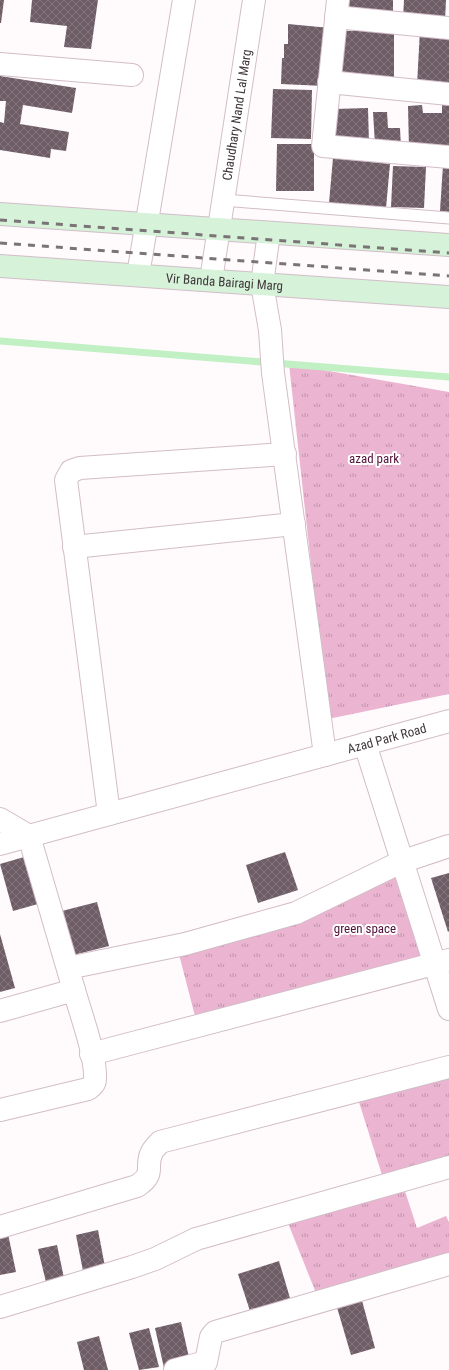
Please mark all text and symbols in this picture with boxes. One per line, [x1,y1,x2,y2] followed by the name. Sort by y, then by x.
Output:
[219,48,254,182] street label: Chaudhary Nand Lal Marg
[165,270,284,293] street label: Vir Banda Bairagi Marg
[349,451,399,466] park label: azad park
[346,720,428,756] street label: Azad Park Road
[334,921,396,936] park label: green space

